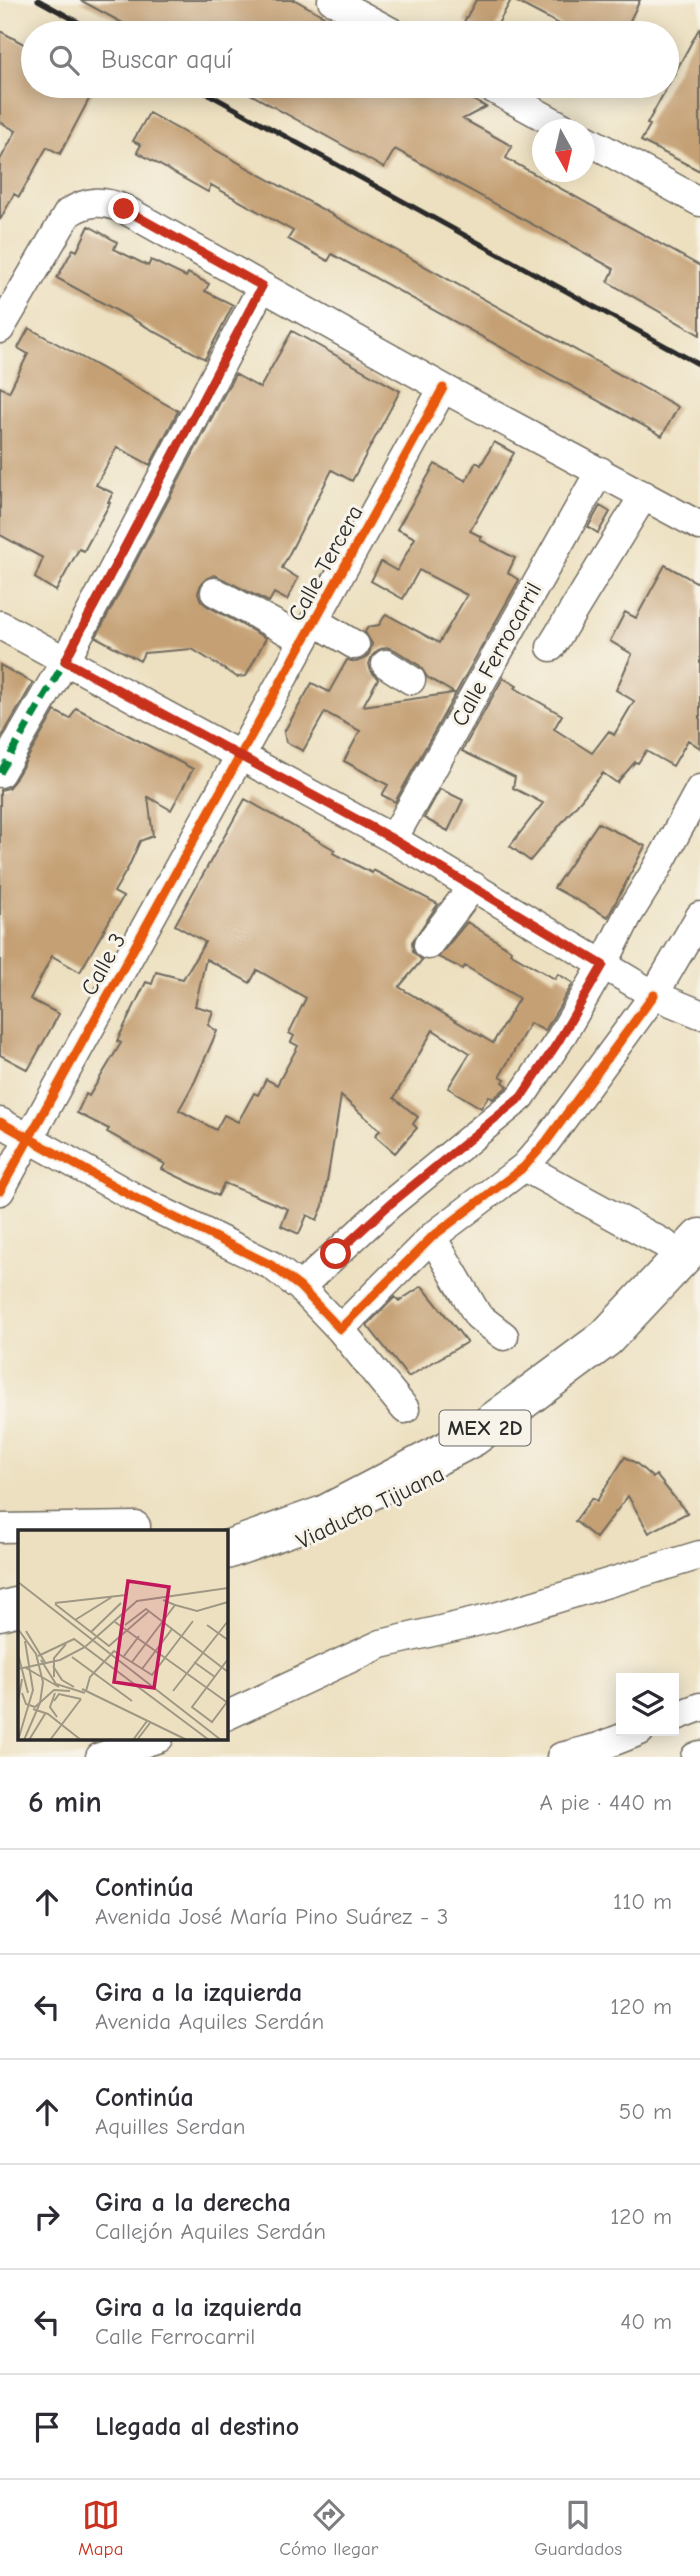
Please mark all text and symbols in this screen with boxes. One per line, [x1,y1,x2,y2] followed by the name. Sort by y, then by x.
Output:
[21,21,679,98] search box
[45,41,83,79] icon: search
[101,45,232,75] text: Buscar aquí
[532,119,595,182] north arrow
[108,193,139,224] route end
[282,500,368,626] street label: Calle Tercera
[446,578,547,731] street label: Calle Ferrocarril
[75,928,131,1000] street label: Calle 3
[320,1238,351,1269] route start
[440,1410,530,1446] road number: MEX 2D
[292,1460,449,1555] street label: Viaducto Tijuana
[18,1530,228,1740] inset map
[616,1673,679,1736] map controls
[616,1673,679,1736] button: layers
[28,1785,102,1820] text: 6 min
[540,1789,672,1816] text: A pie · 440 m
[95,1873,194,1903] text: Continúa
[28,1883,66,1921] icon: ahead
[613,1888,672,1915] text: 110 m
[95,1903,448,1930] text: Avenida José María Pino Suárez - 3
[95,1978,302,2008] text: Gira a la izquierda
[28,1988,66,2026] icon: left
[610,1993,672,2020] text: 120 m
[95,2008,324,2035] text: Avenida Aquiles Serdán
[95,2083,194,2113] text: Continúa
[28,2093,66,2131] icon: ahead
[619,2098,672,2125] text: 50 m
[95,2113,246,2140] text: Aquilles Serdan
[95,2188,291,2218] text: Gira a la derecha
[28,2198,66,2236] icon: right
[610,2203,672,2230] text: 120 m
[95,2218,326,2245] text: Callejón Aquiles Serdán
[95,2293,302,2323] text: Gira a la izquierda
[28,2303,66,2341] icon: left
[620,2308,672,2335] text: 40 m
[95,2323,255,2350] text: Calle Ferrocarril
[28,2408,66,2446] icon: arrive
[95,2412,299,2442] text: Llegada al destino
[78,2496,124,2560] tab: Mapa
[279,2496,378,2560] tab: Cómo llegar
[534,2496,622,2560] tab: Guardados

